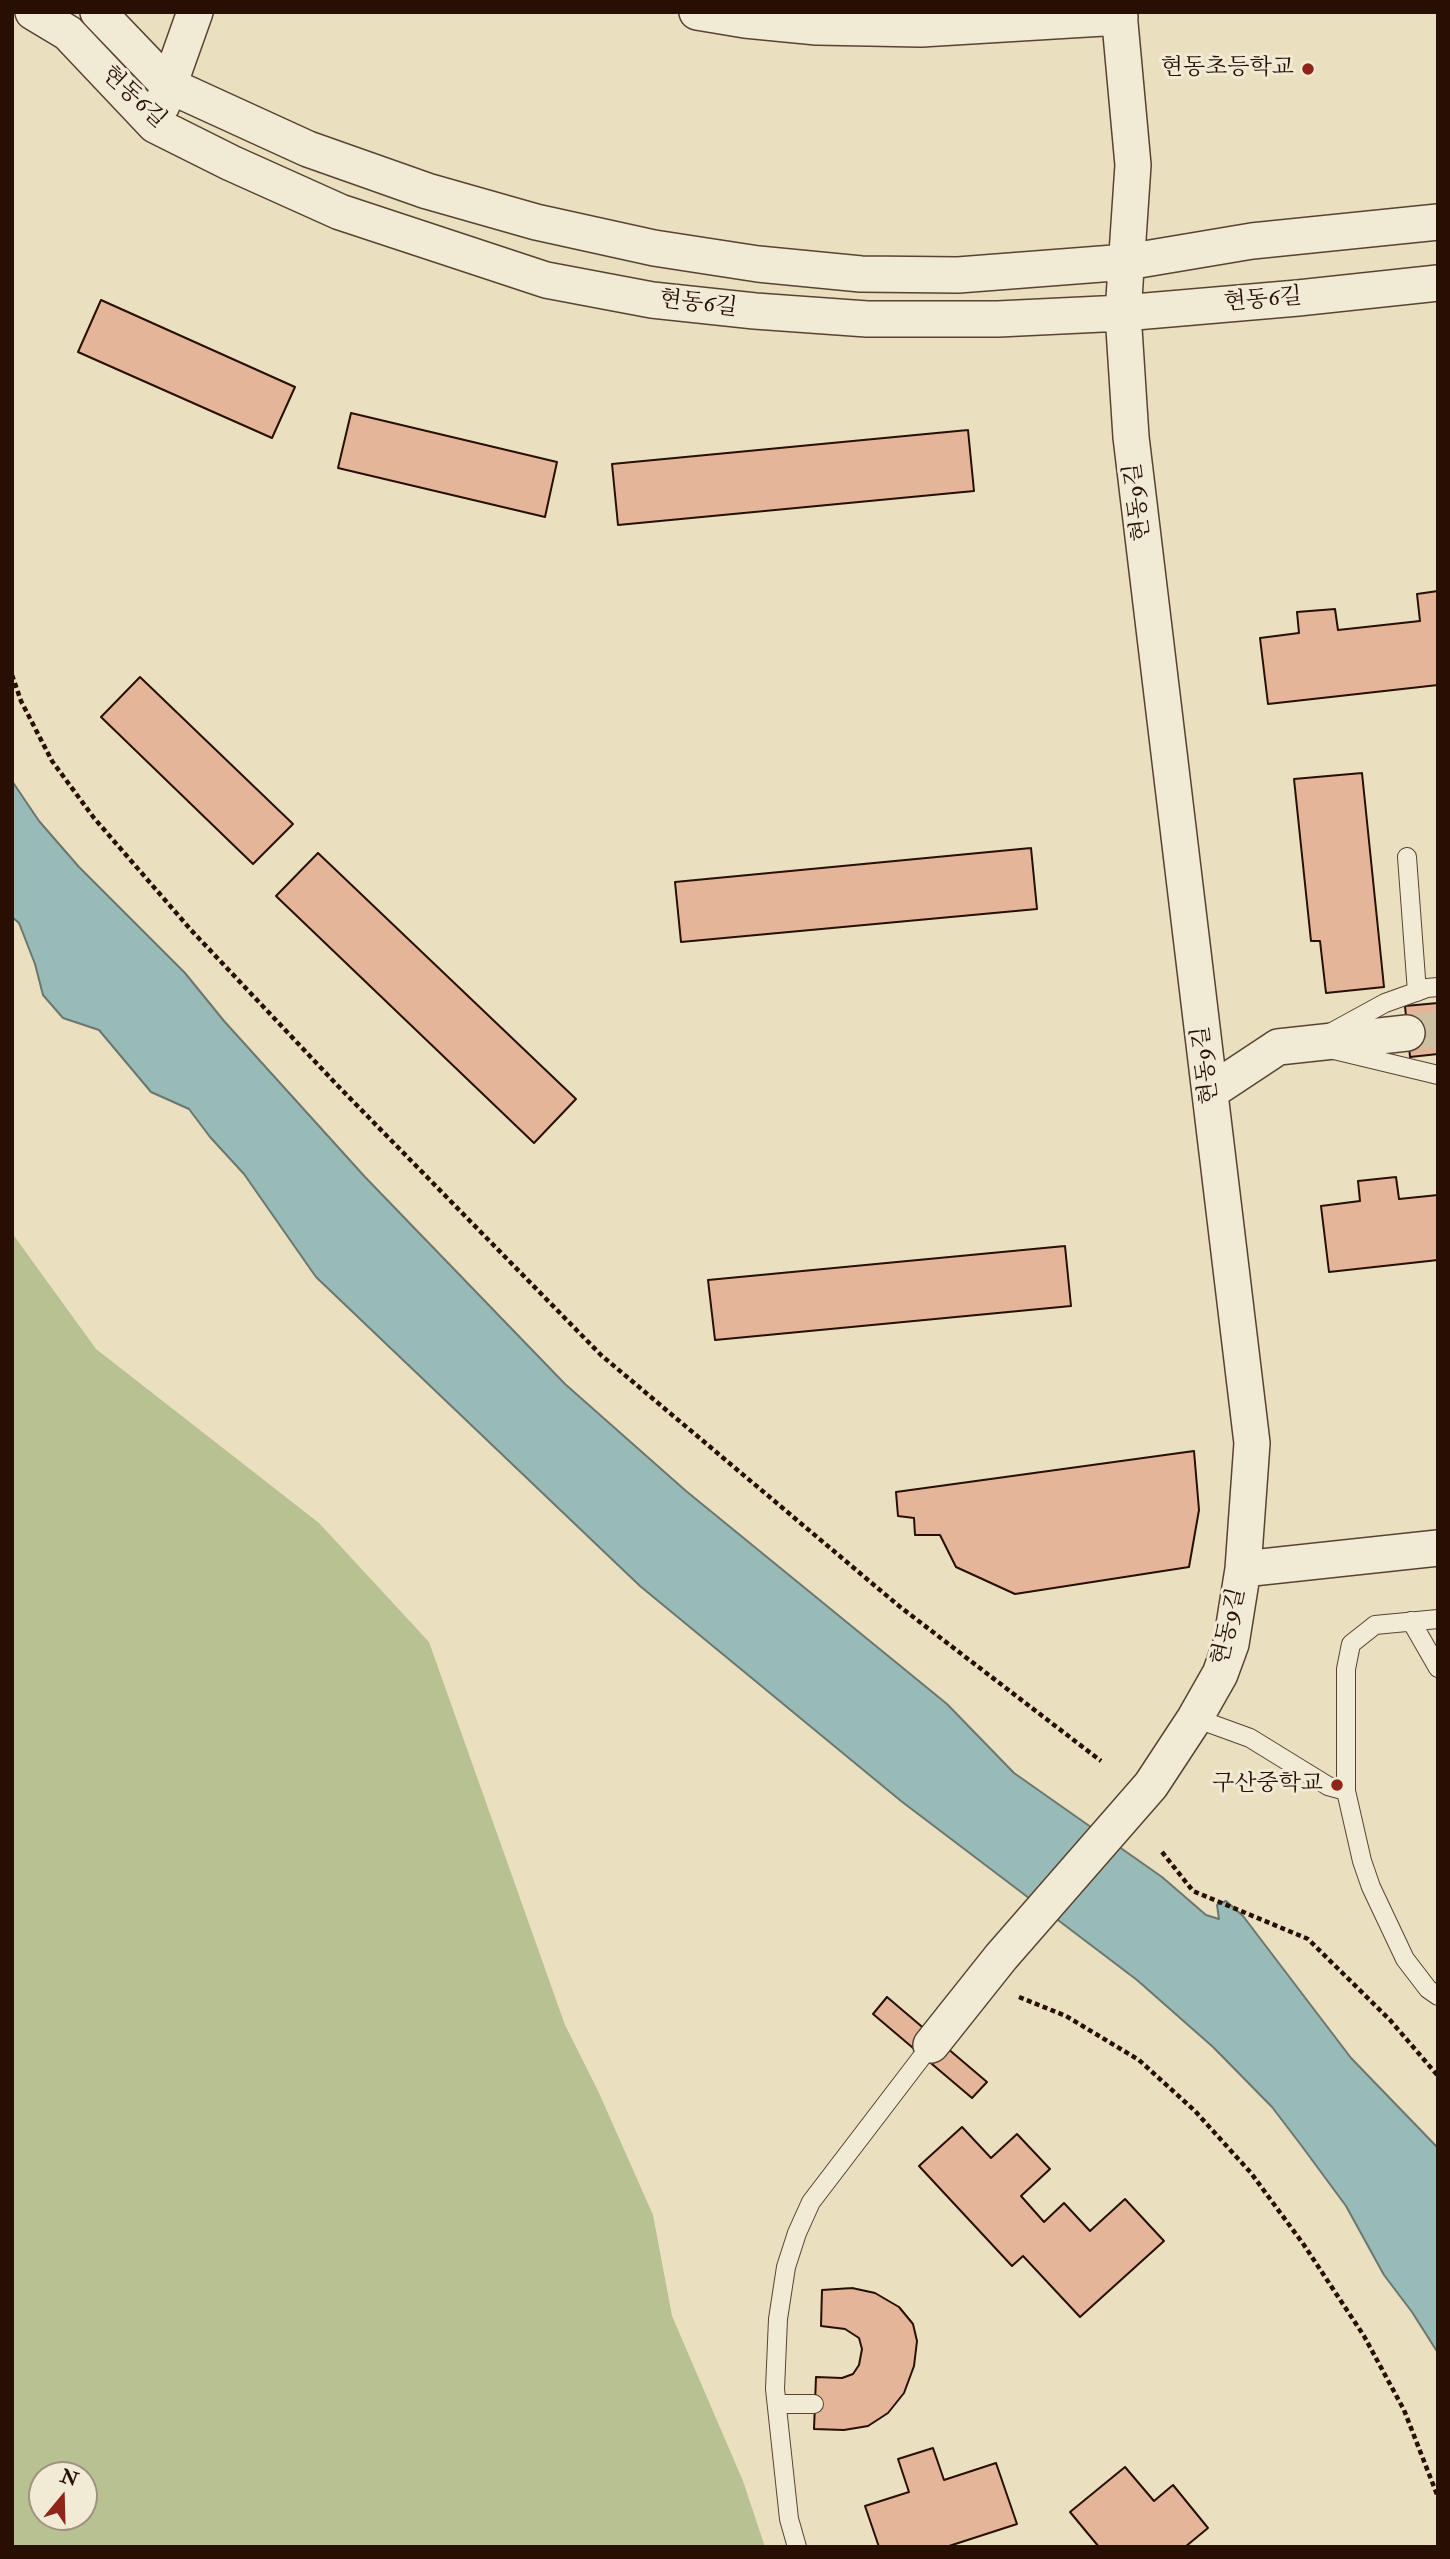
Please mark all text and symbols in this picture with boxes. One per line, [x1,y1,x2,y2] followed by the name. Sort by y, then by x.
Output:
[1161,55,1294,83] place label: 현동초등학교
[95,61,171,135] street label: 현동6길
[1300,61,1316,77] marker: 현동초등학교
[1223,284,1303,318] street label: 현동6길
[657,287,739,323] street label: 현동6길
[1121,461,1157,543] street label: 현동9길
[1189,1024,1225,1106] street label: 현동9길
[1208,1586,1252,1668] street label: 현동9길
[1212,1771,1323,1799] place label: 구산중학교
[1329,1777,1345,1793] marker: 구산중학교
[28,2461,98,2531] north arrow
[57,2464,81,2492] text: N

